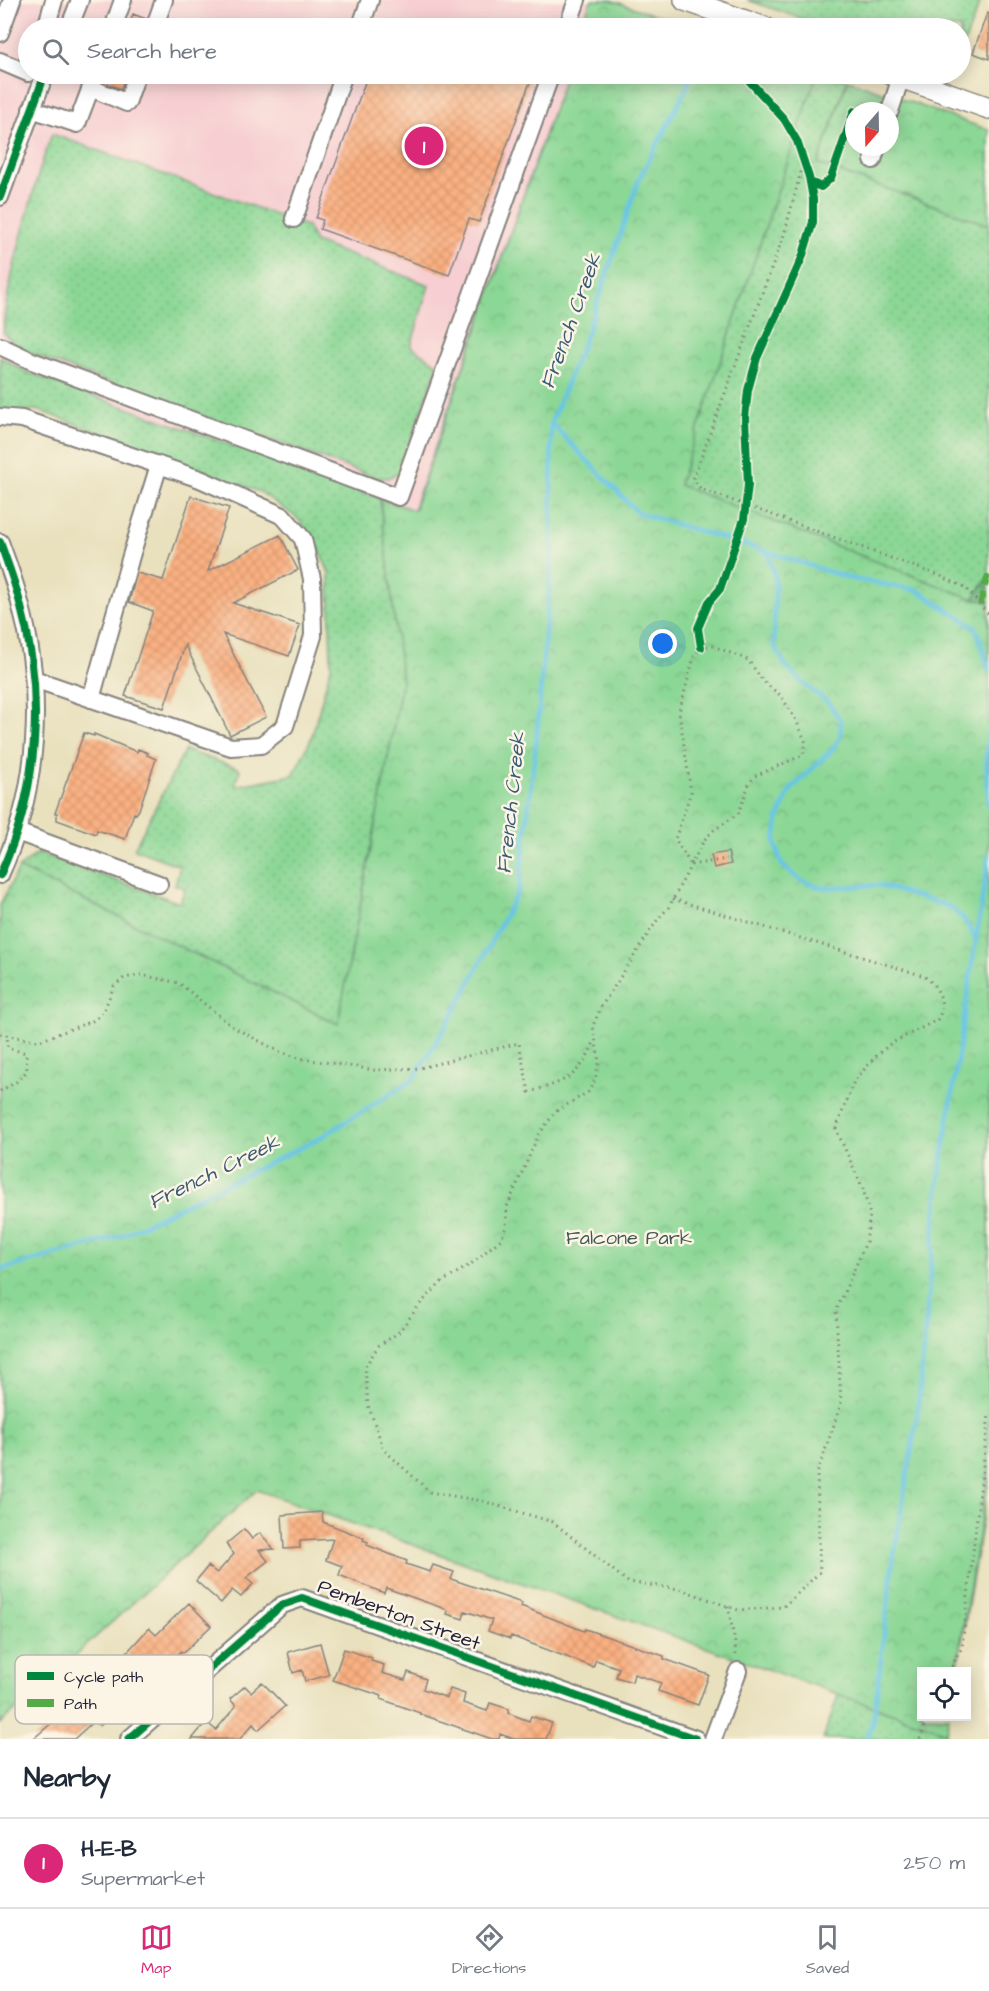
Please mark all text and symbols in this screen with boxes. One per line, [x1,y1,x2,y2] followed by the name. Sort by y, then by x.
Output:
[18,18,971,84] search box
[39,35,72,68] icon: search
[87,36,217,67] text: Search here
[845,102,899,156] north arrow
[404,124,444,168] pin: 1
[533,248,609,393] water label: French Creek
[648,629,677,658] your location
[489,730,533,875] water label: French Creek
[144,1127,285,1216] water label: French Creek
[566,1224,692,1252] park label: Falcone Park
[314,1573,484,1657] street label: Pemberton Street
[15,1655,213,1724] legend
[64,1666,143,1689] text: Cycle path
[917,1667,971,1721] map controls
[917,1667,971,1721] button: locate
[64,1693,97,1715] text: Path
[24,1760,111,1796] text: Nearby
[81,1834,137,1865] text: H-E-B
[42,1849,45,1877] text: 1
[903,1849,965,1877] text: 250 m
[81,1865,205,1893] text: Supermarket
[140,1921,173,1979] tab: Map
[452,1921,526,1979] tab: Directions
[806,1921,849,1979] tab: Saved

